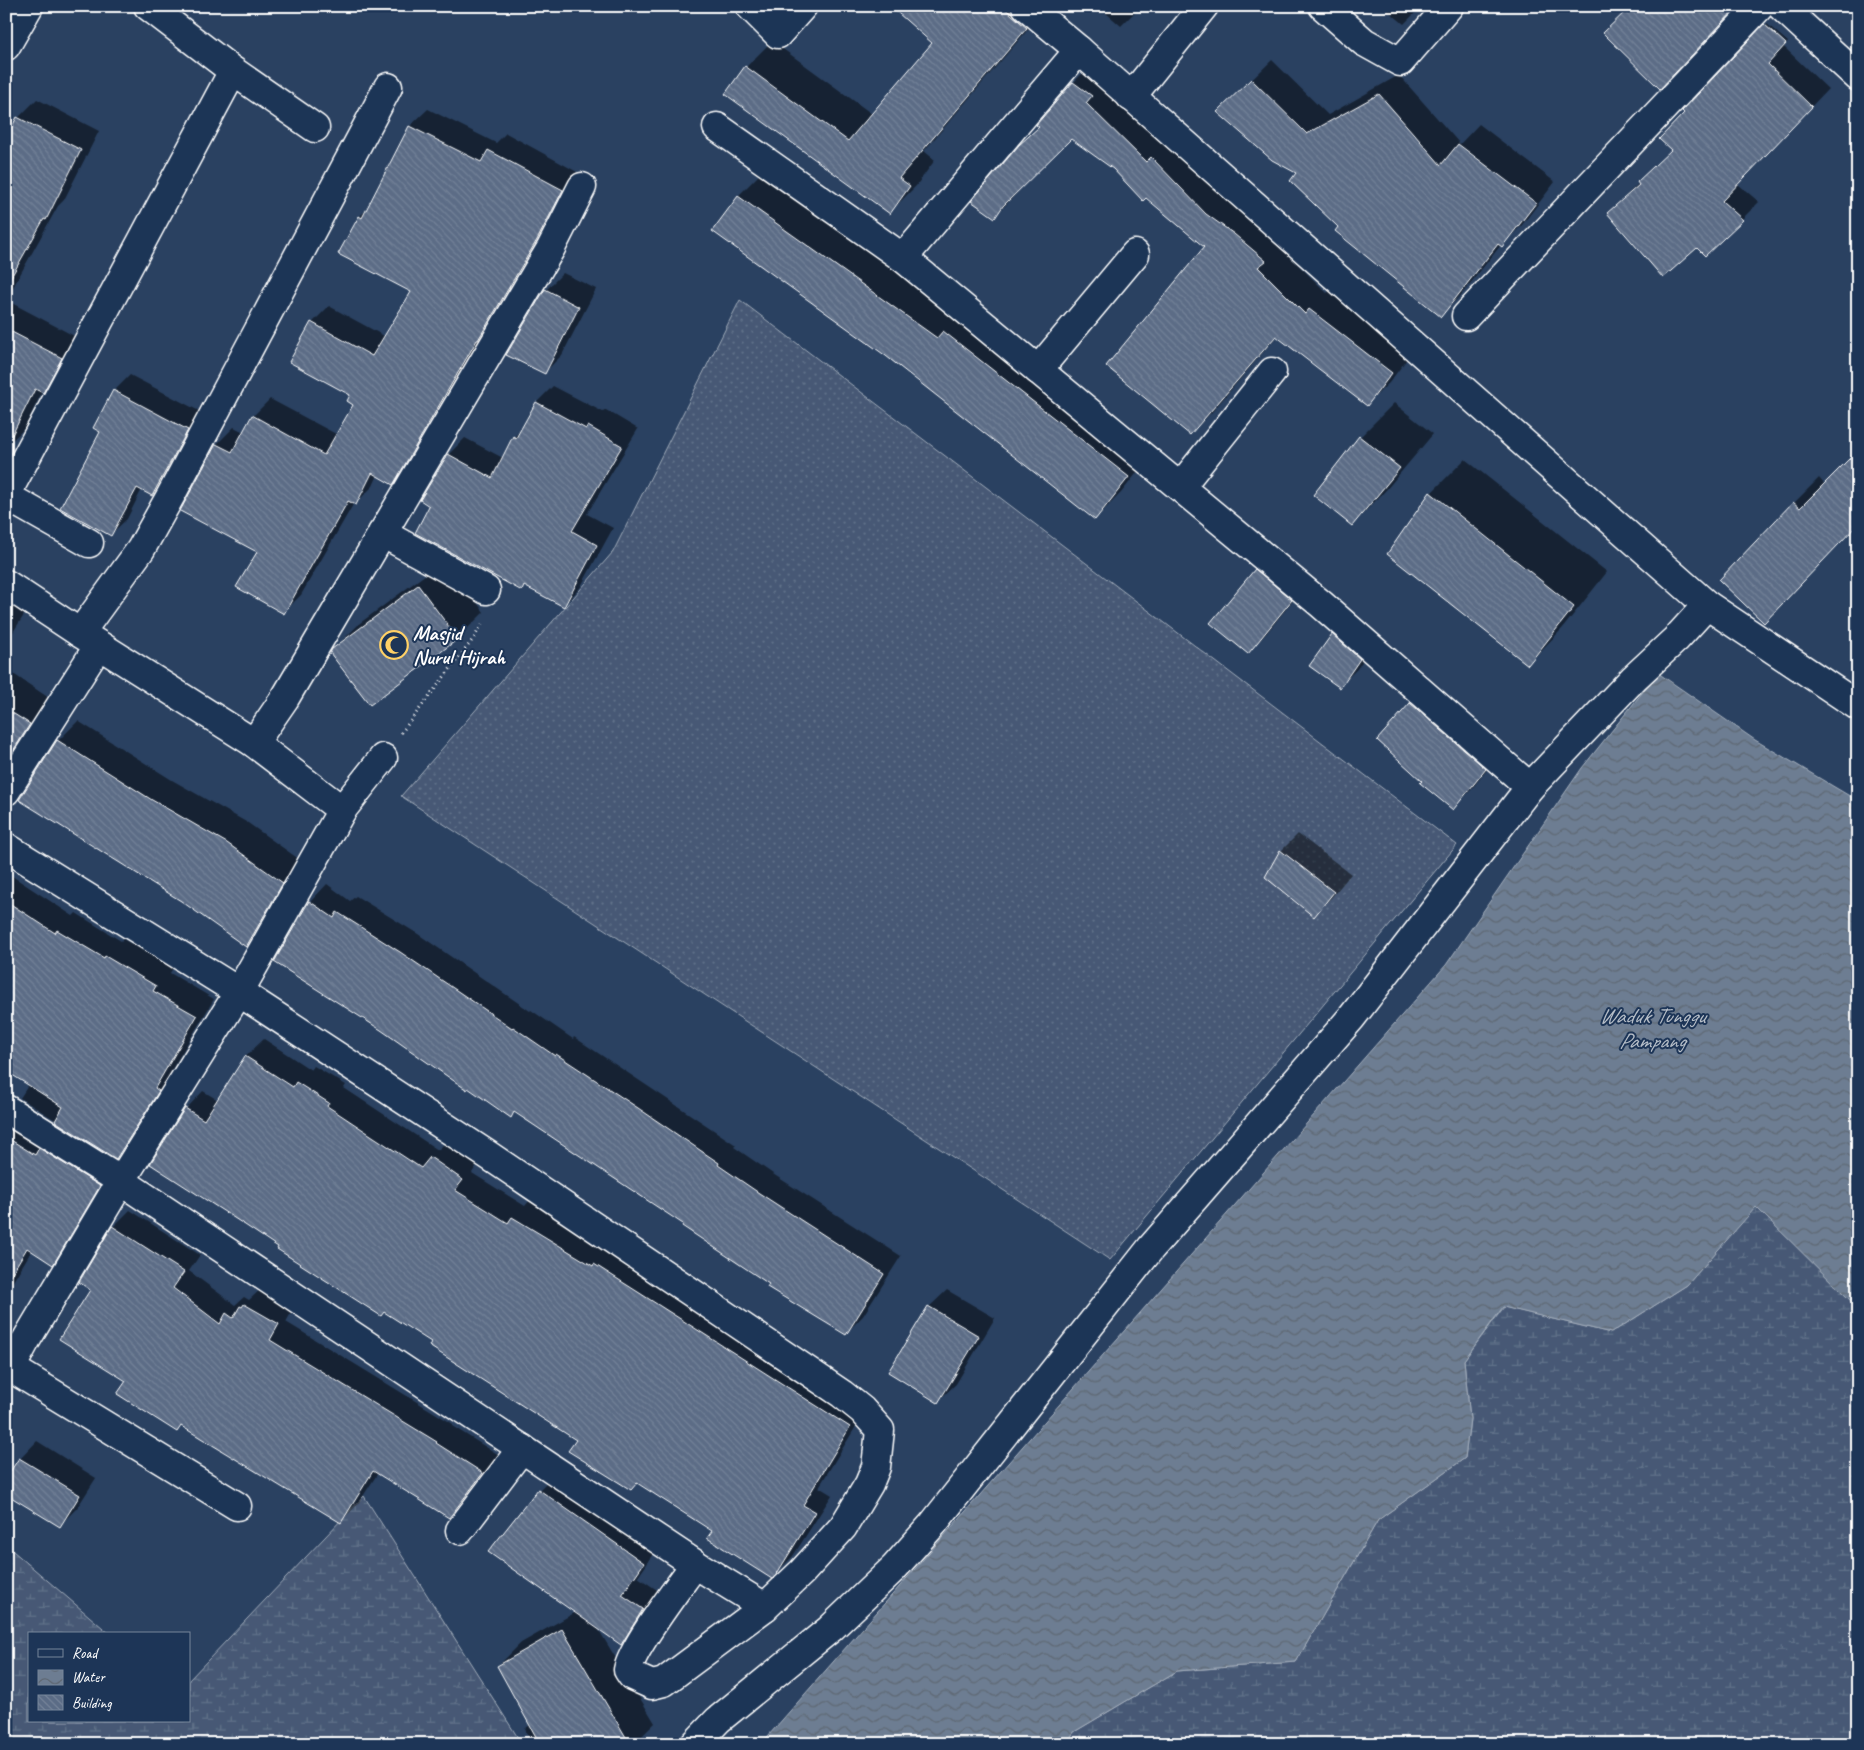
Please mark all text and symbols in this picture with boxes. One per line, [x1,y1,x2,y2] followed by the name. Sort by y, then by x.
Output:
[413,620,506,670] place label: Masjid Nurul Hijrah
[379,630,409,660] mosque icon: Masjid Nurul Hijrah
[1599,1002,1709,1055] water label: Waduk Tunggu Pampang
[28,1632,190,1722] legend
[72,1644,99,1663] text: Road
[72,1668,106,1687] text: Water
[72,1694,112,1713] text: Building

